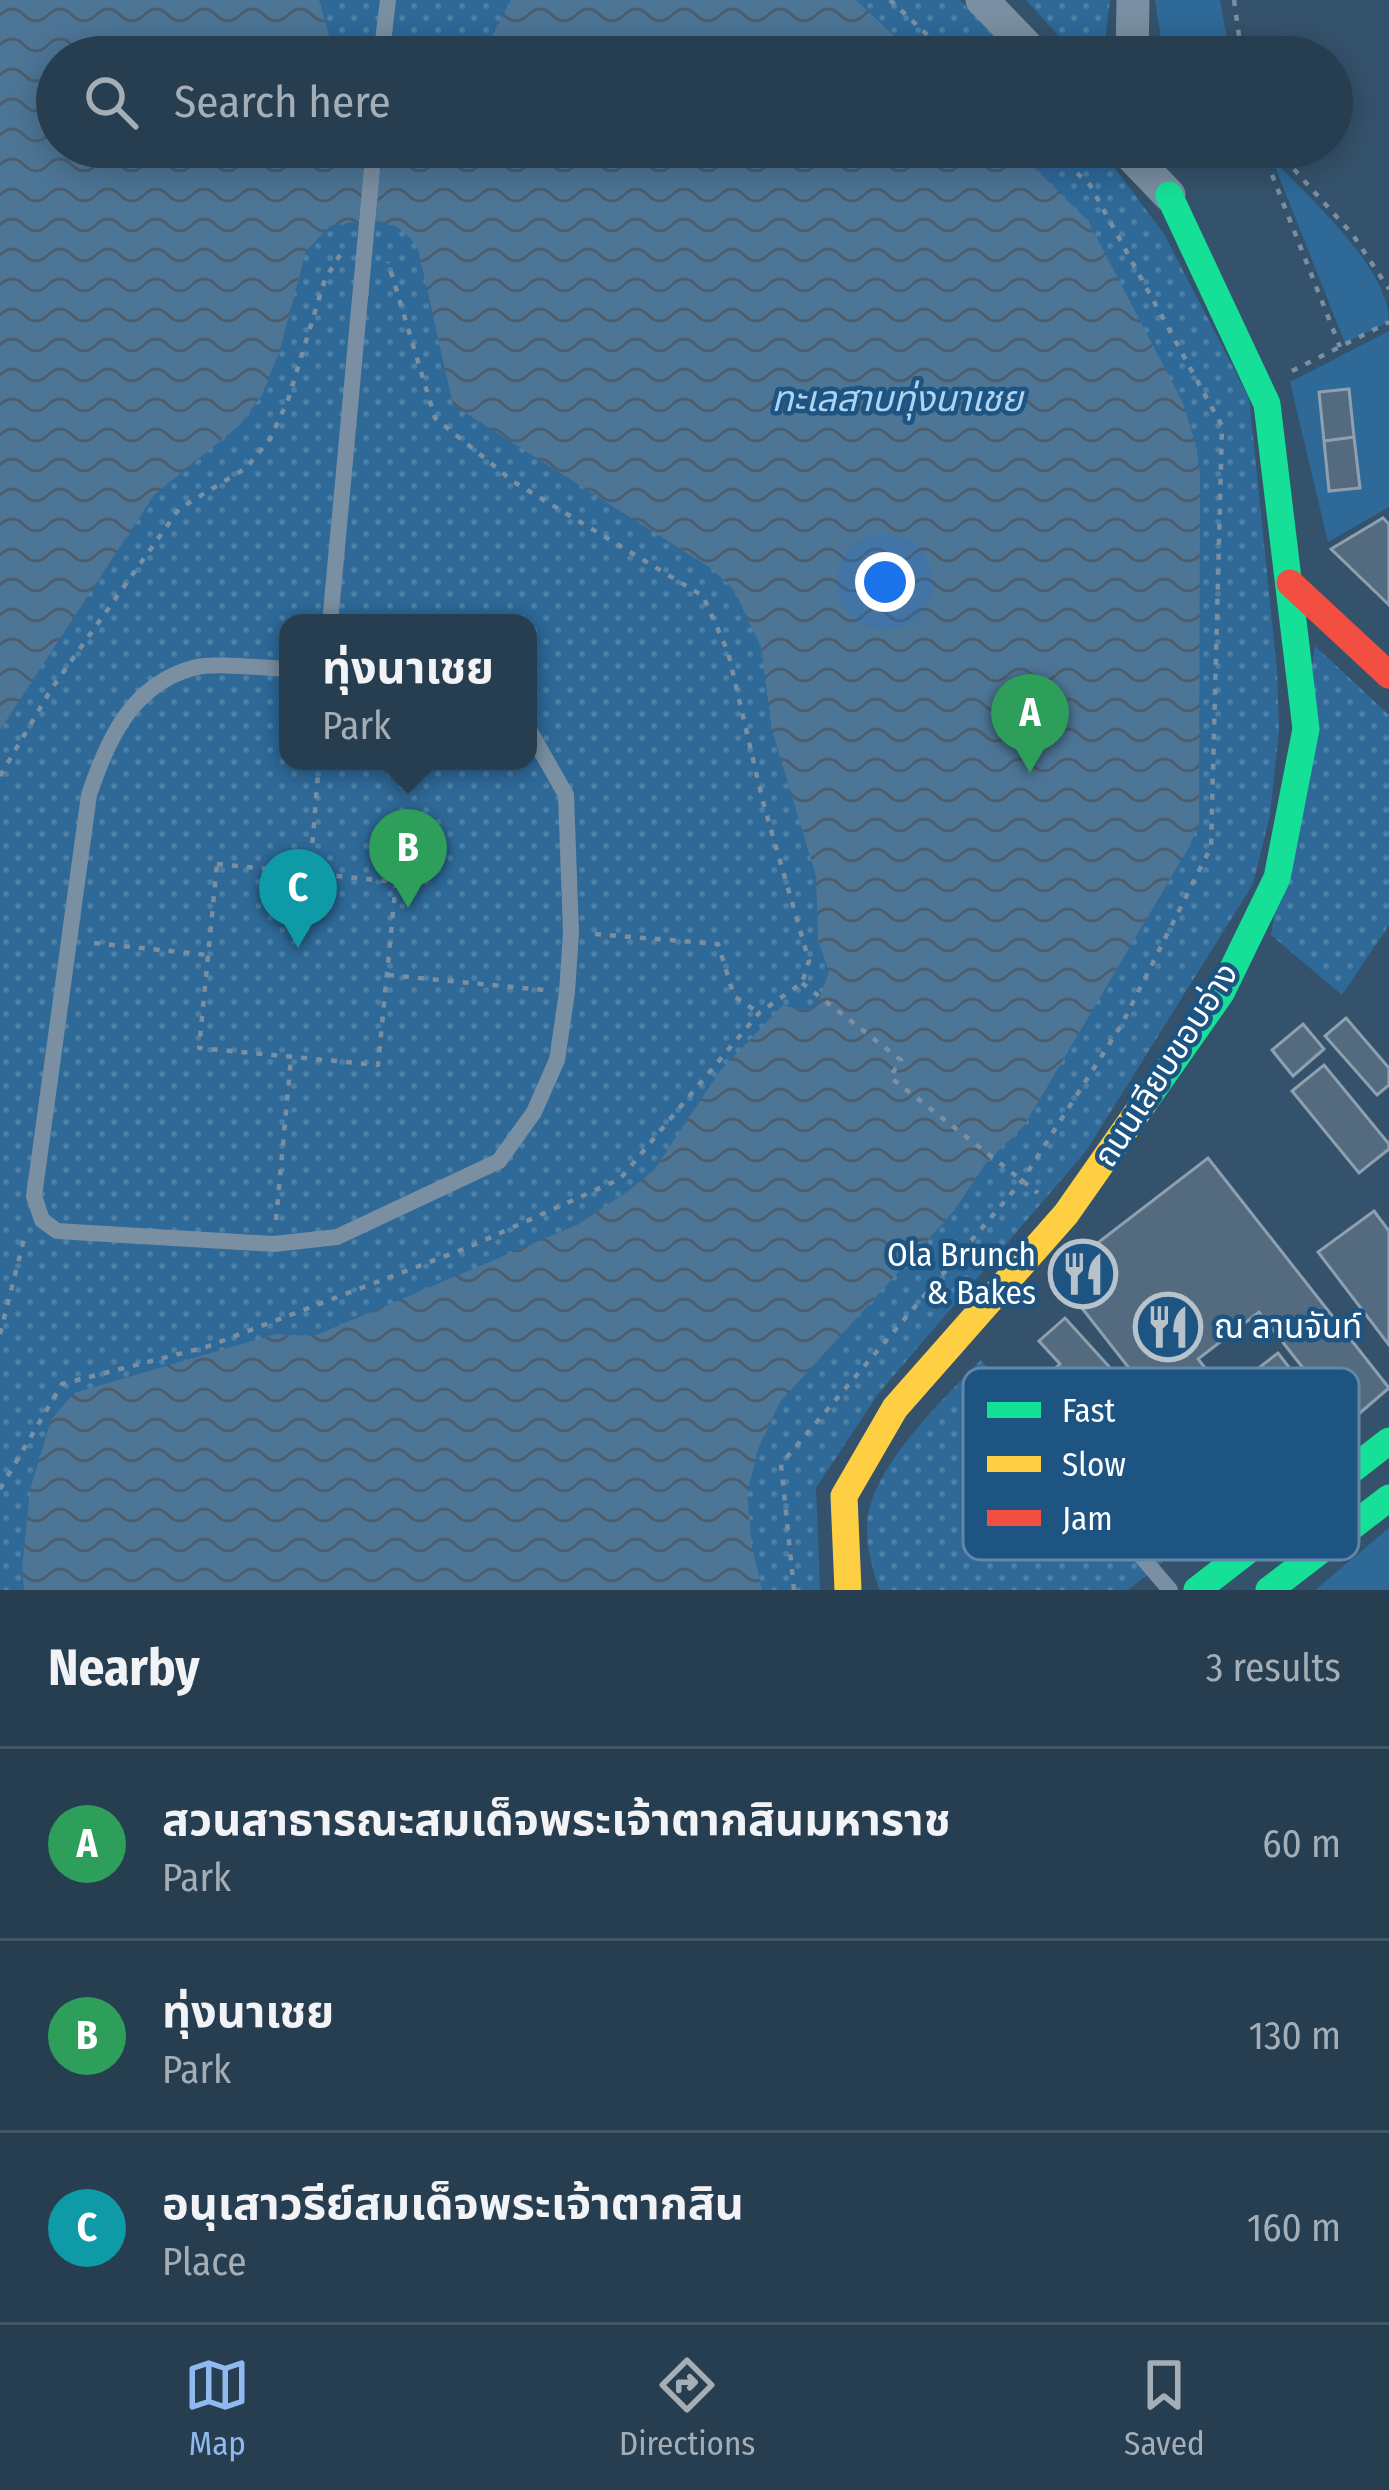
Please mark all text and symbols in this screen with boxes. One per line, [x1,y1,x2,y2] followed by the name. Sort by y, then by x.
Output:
[36,36,1353,168] search box
[78,69,144,135] icon: search
[174,75,391,129] text: Search here
[771,377,1025,421] water label: ทะเลสาบทุ่งนาเชย
[855,552,915,612] your location
[279,614,537,770] popup
[322,641,494,695] text: ทุ่งนาเชย
[991,674,1069,773] pin: A
[322,703,391,749] text: Park
[369,809,447,908] pin: B
[259,849,337,948] pin: C
[1085,956,1247,1174] street label: ถนนเลียบขอบอ่าง
[887,1235,1036,1313] place label: Ola Brunch & Bakes
[1048,1239,1118,1309] restaurant icon: Ola Brunch & Bakes
[1133,1292,1203,1362] restaurant icon: ณ ลานจันท์
[1214,1307,1362,1347] place label: ณ ลานจันท์
[963,1368,1359,1560] legend
[1062,1391,1116,1431] text: Fast
[1062,1445,1126,1485] text: Slow
[1062,1499,1113,1539] text: Jam
[48,1637,200,1699] text: Nearby
[1206,1645,1341,1691] text: 3 results
[162,1793,951,1847] text: สวนสาธารณะสมเด็จพระเจ้าตากสินมหาราช
[76,1821,98,1867] text: A
[1262,1821,1341,1867] text: 60 m
[162,1855,231,1901] text: Park
[162,1985,334,2039] text: ทุ่งนาเชย
[76,2013,98,2059] text: B
[1249,2013,1341,2059] text: 130 m
[162,2047,231,2093] text: Park
[162,2177,744,2231] text: อนุเสาวรีย์สมเด็จพระเจ้าตากสิน
[77,2205,97,2251] text: C
[1247,2205,1341,2251] text: 160 m
[162,2239,246,2285] text: Place
[184,2352,250,2464] tab: Map
[619,2352,755,2464] tab: Directions
[1124,2352,1205,2464] tab: Saved

